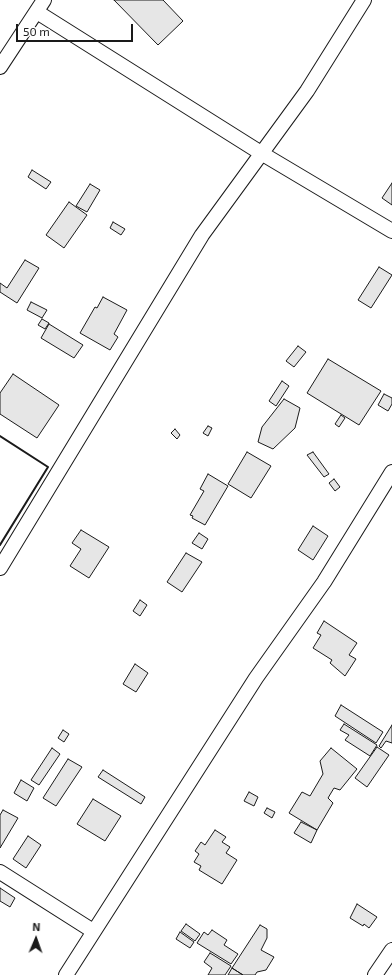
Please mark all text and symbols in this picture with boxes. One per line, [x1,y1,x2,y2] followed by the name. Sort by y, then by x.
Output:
[18,16,135,42] scale bar
[23,24,50,38] text: 50 m
[16,919,56,959] north arrow
[32,920,41,933] text: N

